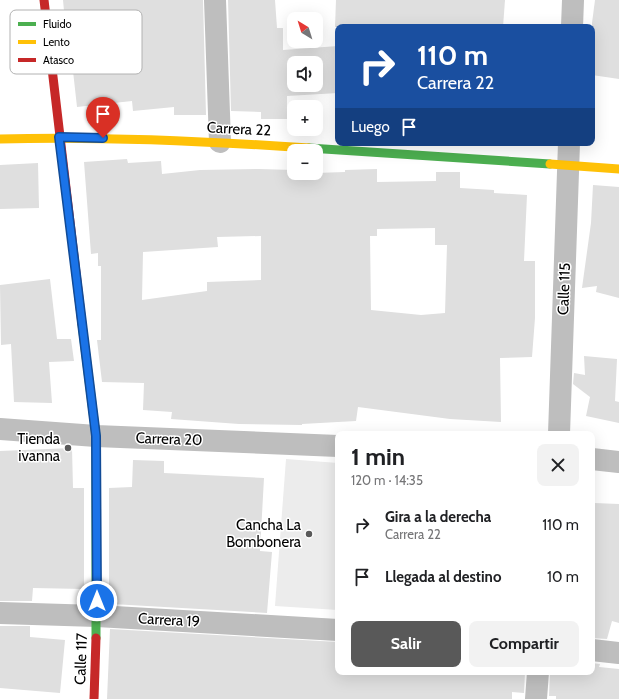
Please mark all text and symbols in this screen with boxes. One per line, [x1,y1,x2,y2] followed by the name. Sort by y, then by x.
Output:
[10,10,142,74] legend
[287,12,323,48] north arrow
[287,12,323,180] map controls
[43,17,72,31] text: Fluido
[43,35,70,49] text: Lento
[417,38,488,72] text: 110 m
[351,40,403,92] icon: right
[43,53,74,67] text: Atasco
[287,56,323,92] button: sound
[417,72,494,94] text: Carrera 22
[86,97,120,138] pin
[287,100,323,136] button: +
[92,103,114,125] icon: arrive
[398,116,420,138] icon: arrive
[206,118,272,140] street label: Carrera 22
[351,118,390,136] text: Luego
[287,144,323,180] button: −
[554,262,574,316] street label: Calle 115
[135,429,203,449] street label: Carrera 20
[17,430,61,465] place label: Tienda ivanna
[351,442,405,471] text: 1 min
[63,443,73,453] marker: Tienda ivanna
[537,444,579,486] button: close
[351,472,423,488] text: 120 m · 14:35
[385,508,491,526] text: Gira a la derecha
[351,514,373,536] icon: right
[226,516,302,551] place label: Cancha La Bombonera
[542,516,579,534] text: 110 m
[385,526,441,542] text: Carrera 22
[304,529,314,539] marker: Cancha La Bombonera
[351,566,373,588] icon: arrive
[385,568,501,586] text: Llegada al destino
[547,568,579,586] text: 10 m
[76,580,118,622] position arrow
[138,609,200,631] street label: Carrera 19
[351,621,461,667] button: Salir
[469,621,579,667] button: Compartir
[71,632,91,685] street label: Calle 117

